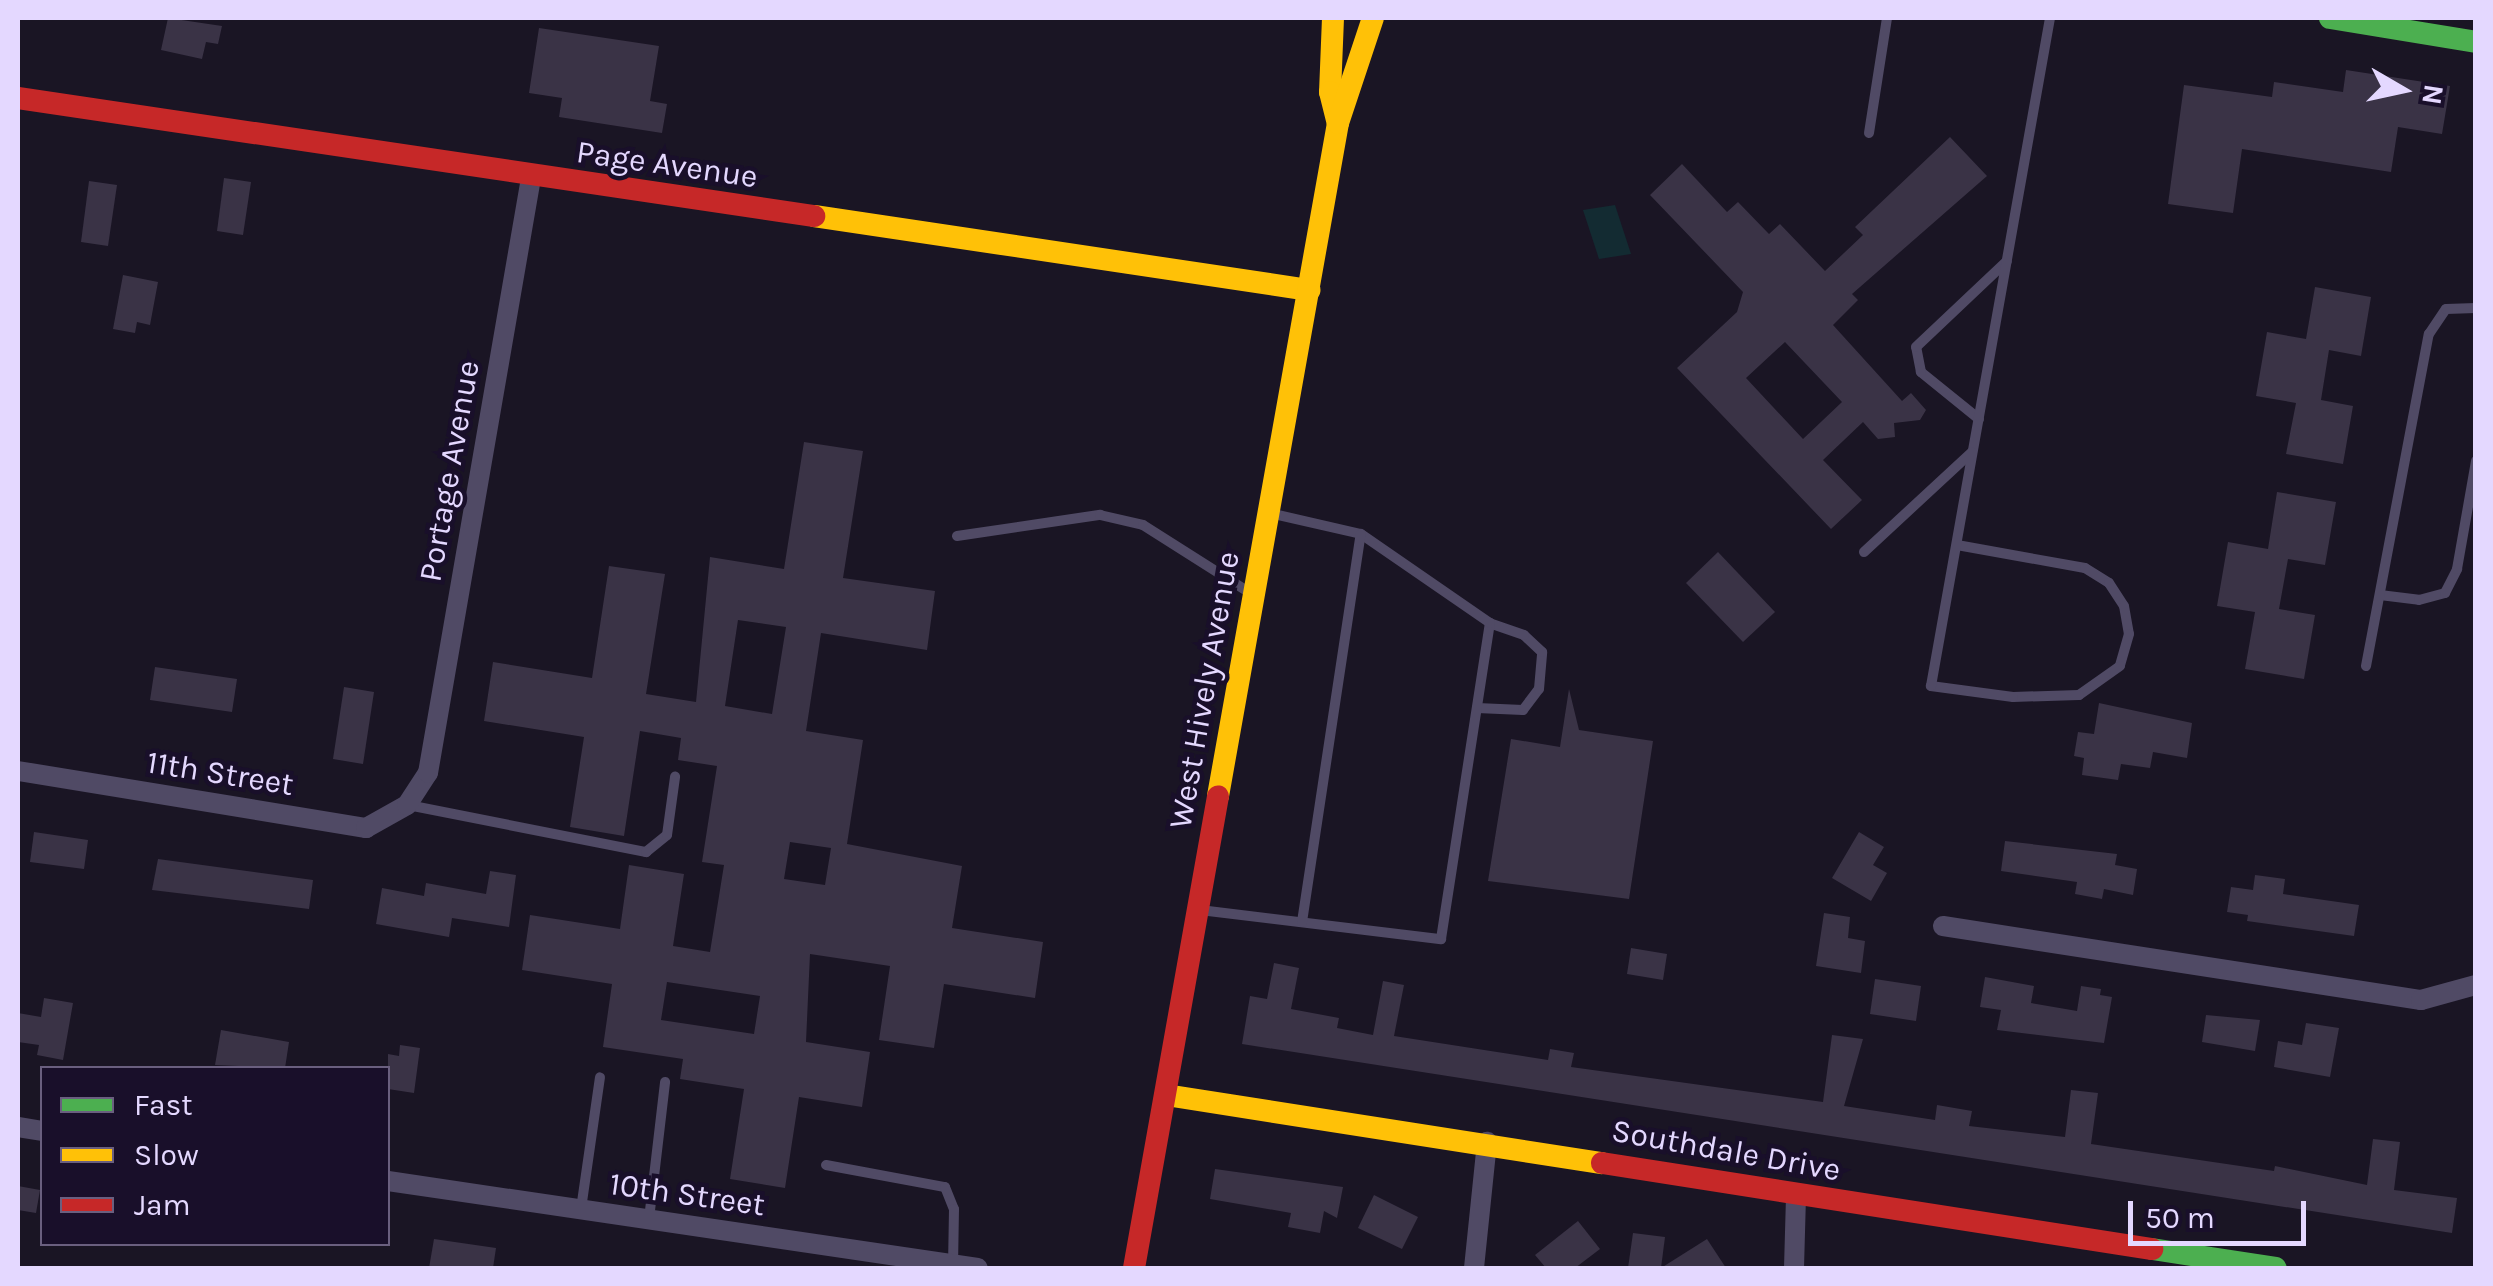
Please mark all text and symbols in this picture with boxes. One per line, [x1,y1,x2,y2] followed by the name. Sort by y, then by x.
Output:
[2353,40,2453,140] north arrow
[2415,82,2451,107] text: N
[574,133,760,197] street label: Page Avenue
[412,357,488,585] street label: Portage Avenue
[1162,548,1248,832] street label: West Hively Avenue
[144,743,296,805] street label: 11th Street
[40,1066,390,1246] legend
[134,1087,193,1123] text: Fast
[1608,1112,1844,1190] street label: Southdale Drive
[134,1137,199,1173] text: Slow
[607,1165,767,1225] street label: 10th Street
[2133,1181,2310,1243] scale bar
[134,1187,191,1223] text: Jam
[2145,1200,2215,1236] text: 50 m

